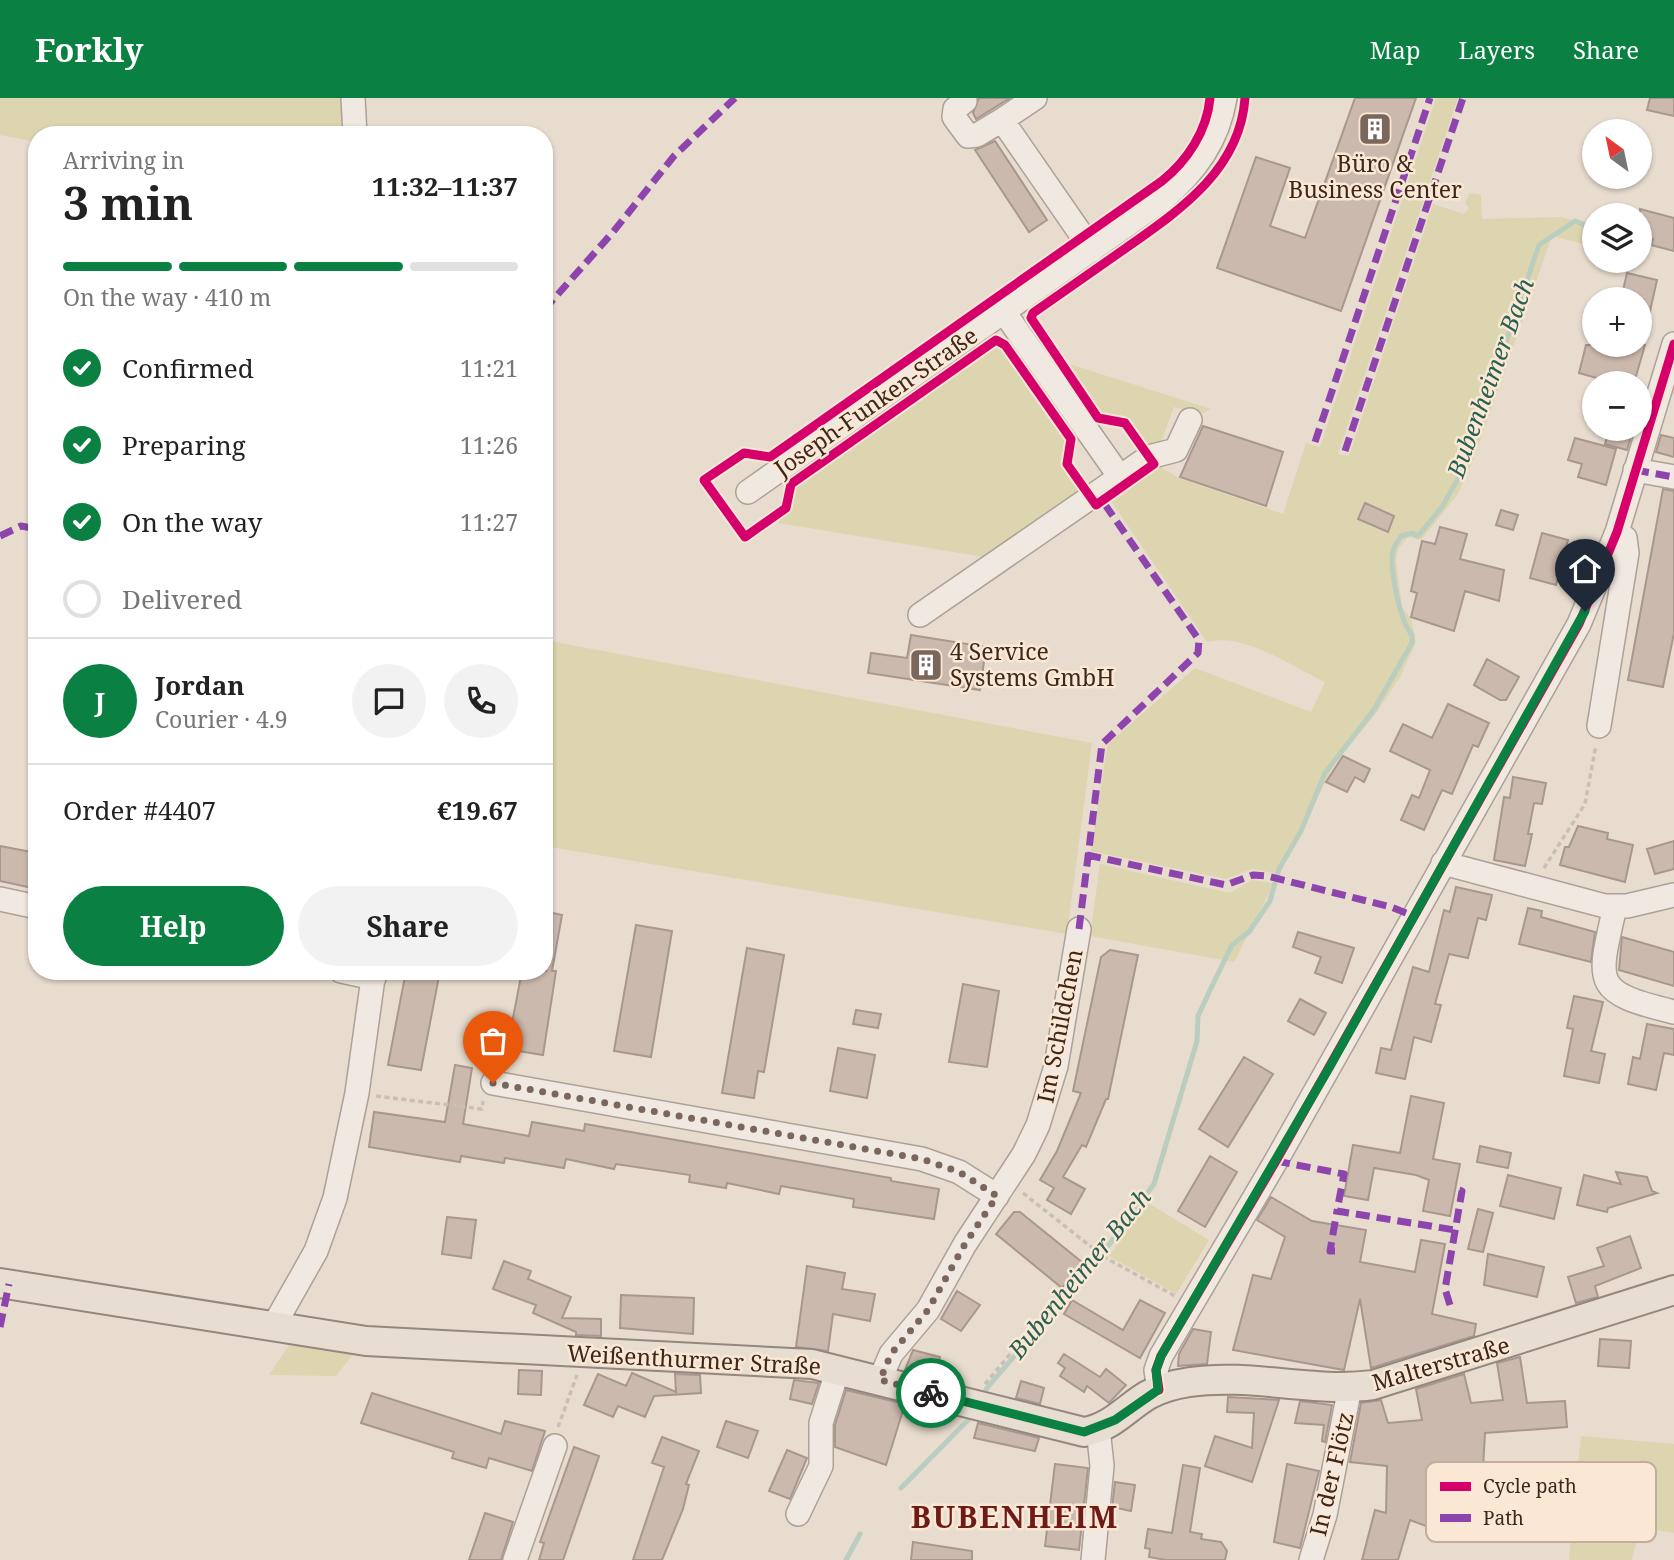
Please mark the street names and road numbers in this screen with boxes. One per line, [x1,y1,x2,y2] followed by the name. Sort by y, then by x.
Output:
[767,319,983,484] street label: Joseph-Funken-Straße
[1028,946,1090,1106] street label: Im Schildchen
[1368,1328,1513,1398] street label: Malterstraße
[566,1336,822,1382] street label: Weißenthurmer Straße
[1301,1409,1361,1539] street label: In der Flötz

